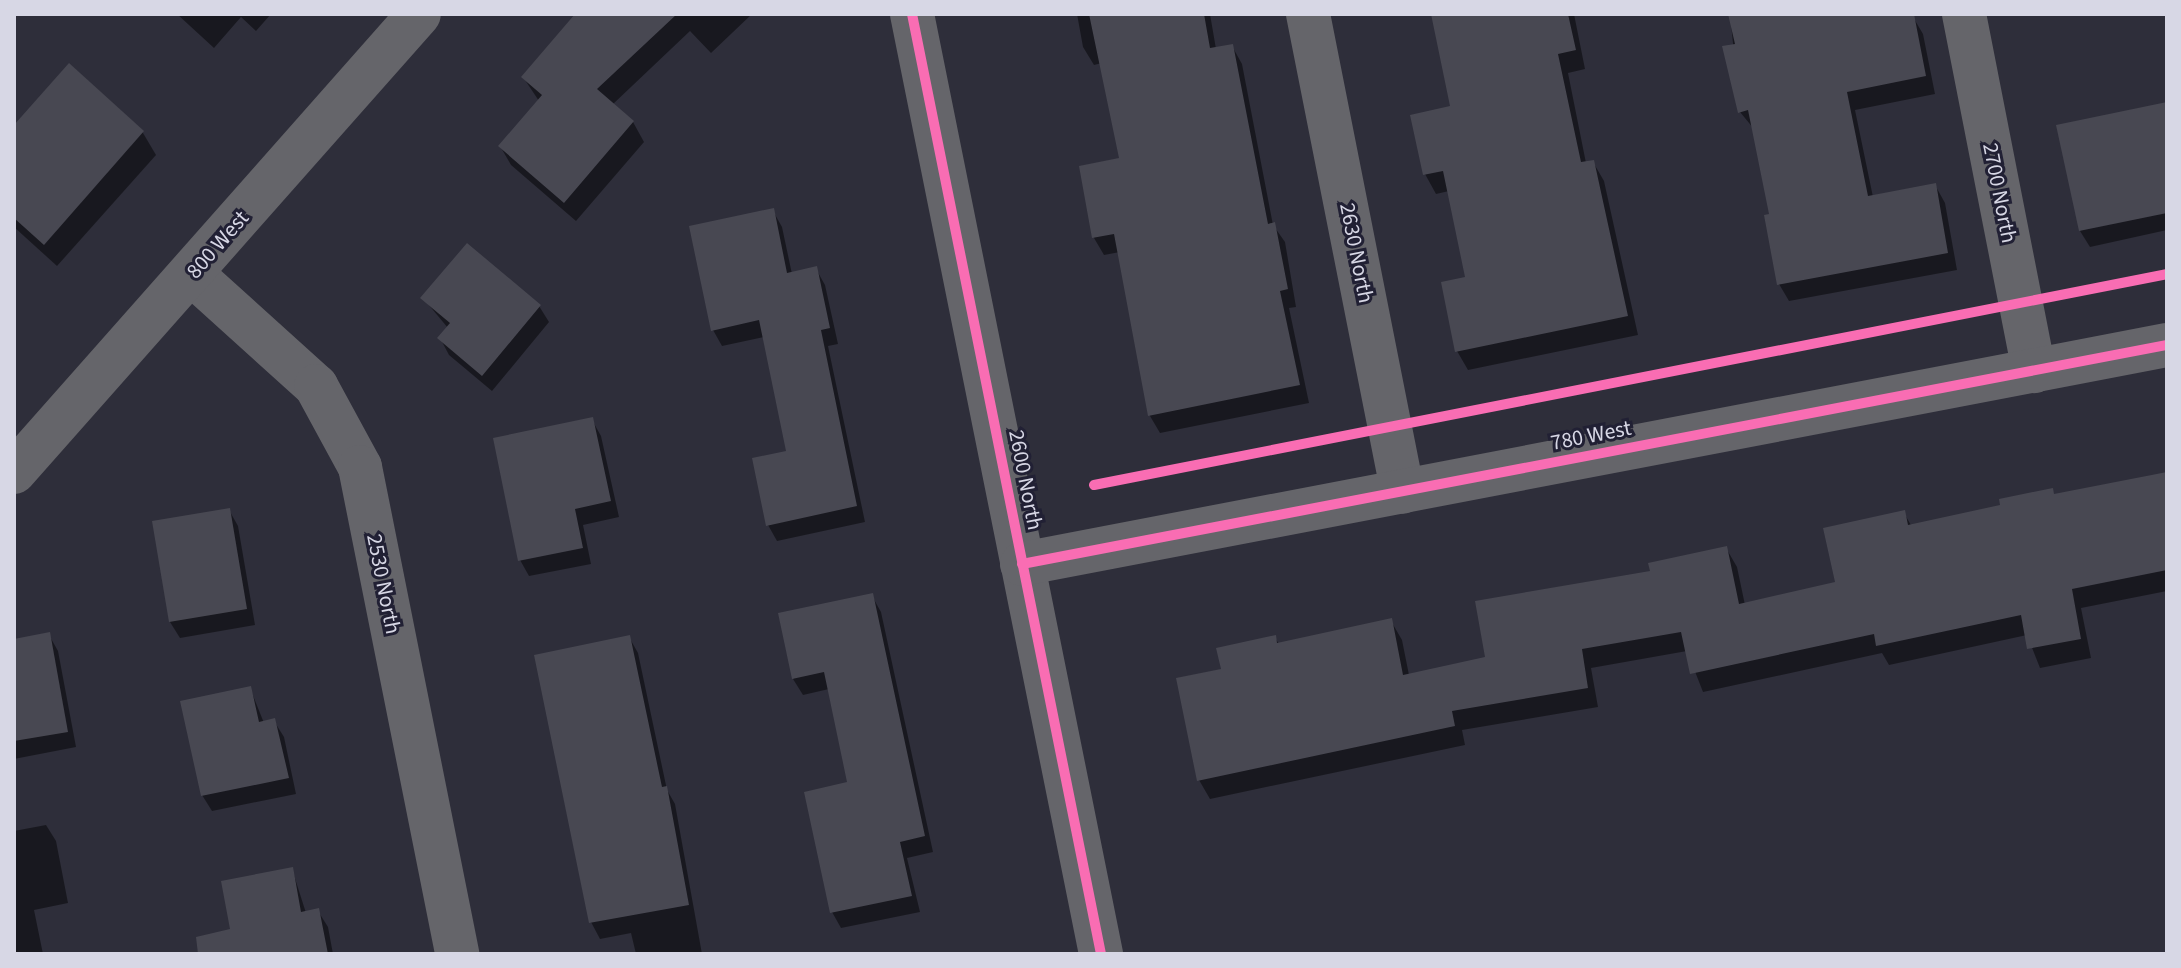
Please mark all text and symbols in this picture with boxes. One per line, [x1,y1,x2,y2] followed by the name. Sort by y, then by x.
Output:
[1976,141,2022,245] street label: 2700 North
[1333,201,1379,305] street label: 2630 North
[181,206,255,284] street label: 800 West
[1548,415,1634,457] street label: 780 West
[1002,428,1048,532] street label: 2600 North
[360,532,406,636] street label: 2530 North

